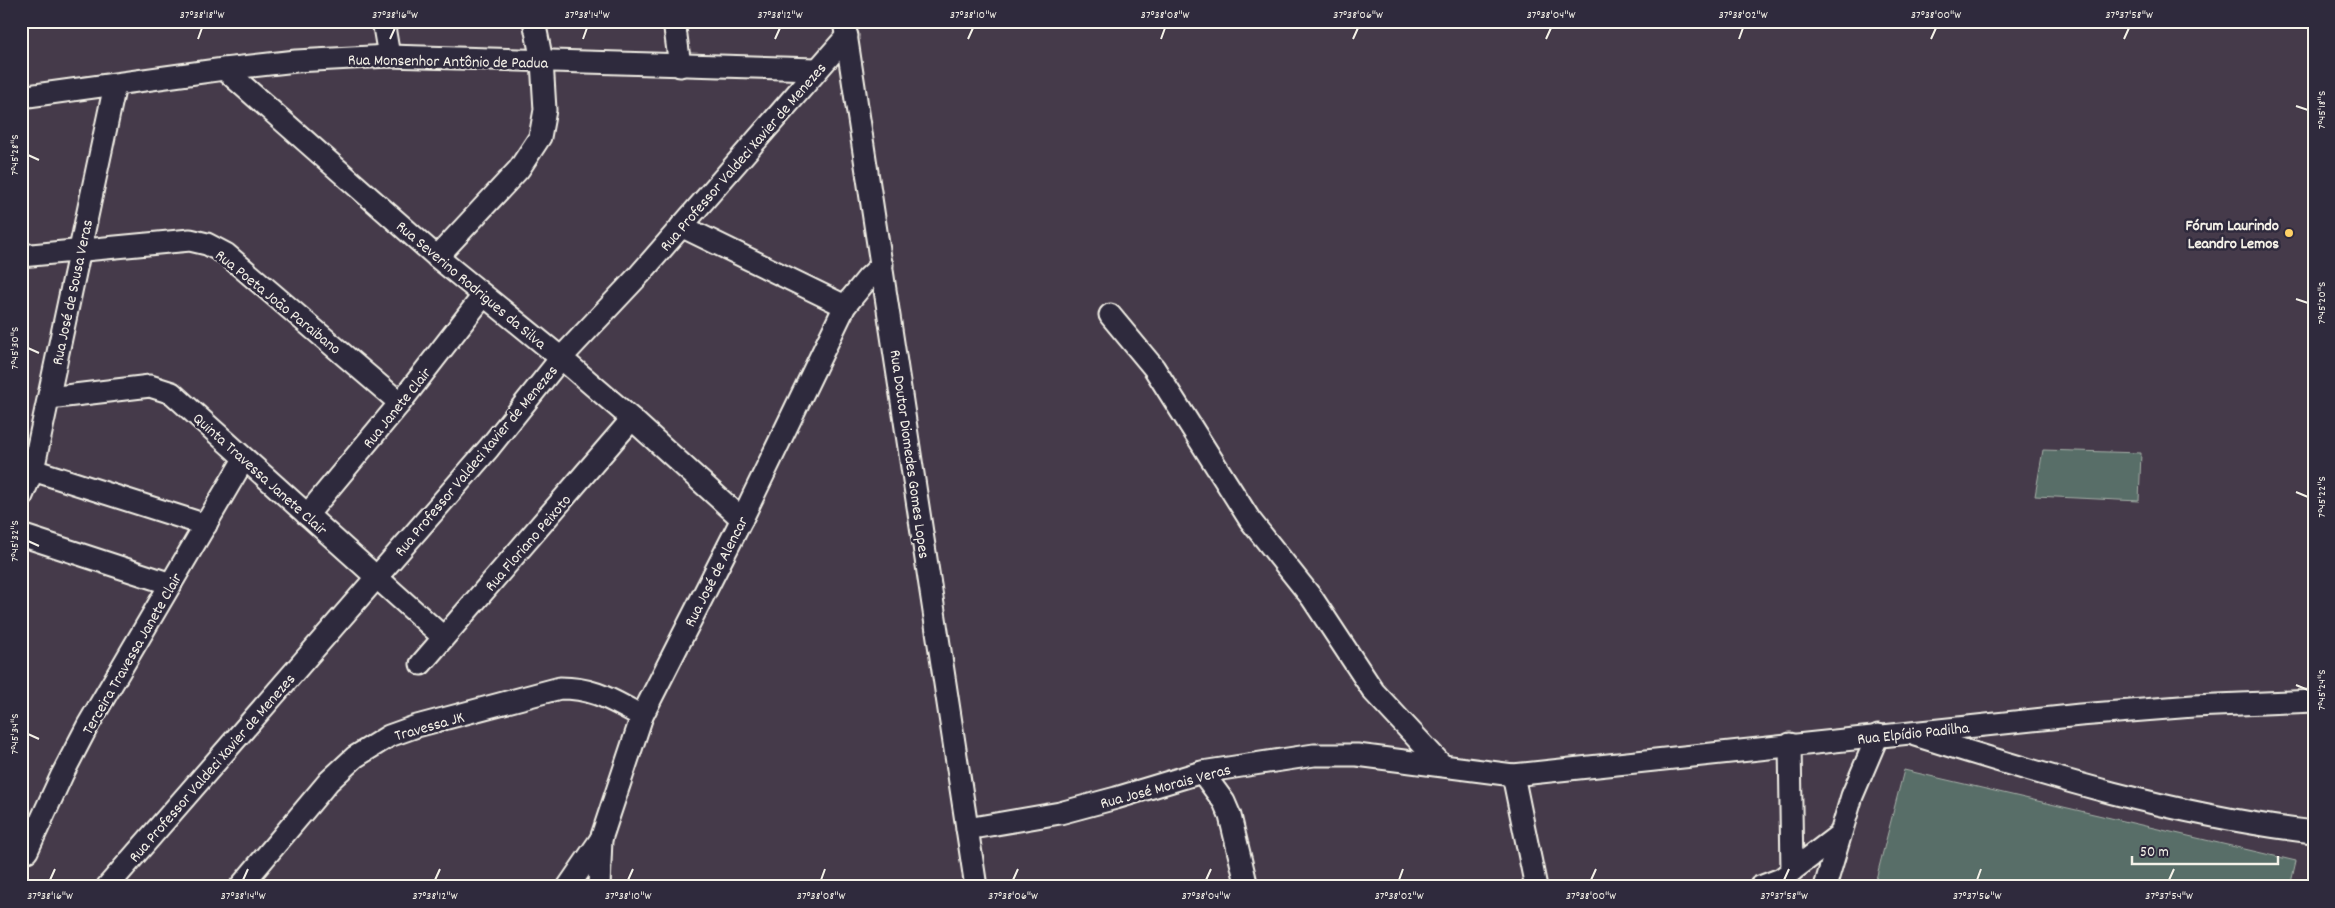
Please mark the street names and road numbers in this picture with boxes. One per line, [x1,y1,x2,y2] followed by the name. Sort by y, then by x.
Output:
[348,49,549,76] street label: Rua Monsenhor Antônio de Padua
[655,58,833,257] street label: Rua Professor Valdeci Xavier de Menezes
[390,216,551,356] street label: Rua Severino Rodrigues da Silva
[47,217,100,367] street label: Rua José de Sousa Veras
[210,245,345,361] street label: Rua Poeta João Paraibano
[882,349,935,560] street label: Rua Doutor Diomedes Gomes Lopes
[390,361,564,562] street label: Rua Professor Valdeci Xavier de Menezes
[358,363,438,454] street label: Rua Janete Clair
[187,408,332,542] street label: Quinta Travessa Janete Clair
[480,490,578,597] street label: Rua Floriano Peixoto
[679,513,755,631] street label: Rua José de Alencar
[77,569,189,739] street label: Terceira Travessa Janete Clair
[124,669,302,868] street label: Rua Professor Valdeci Xavier de Menezes
[392,707,467,748] street label: Travessa JK
[1856,717,1971,752] street label: Rua Elpídio Padilha
[1098,759,1234,816] street label: Rua José Morais Veras

